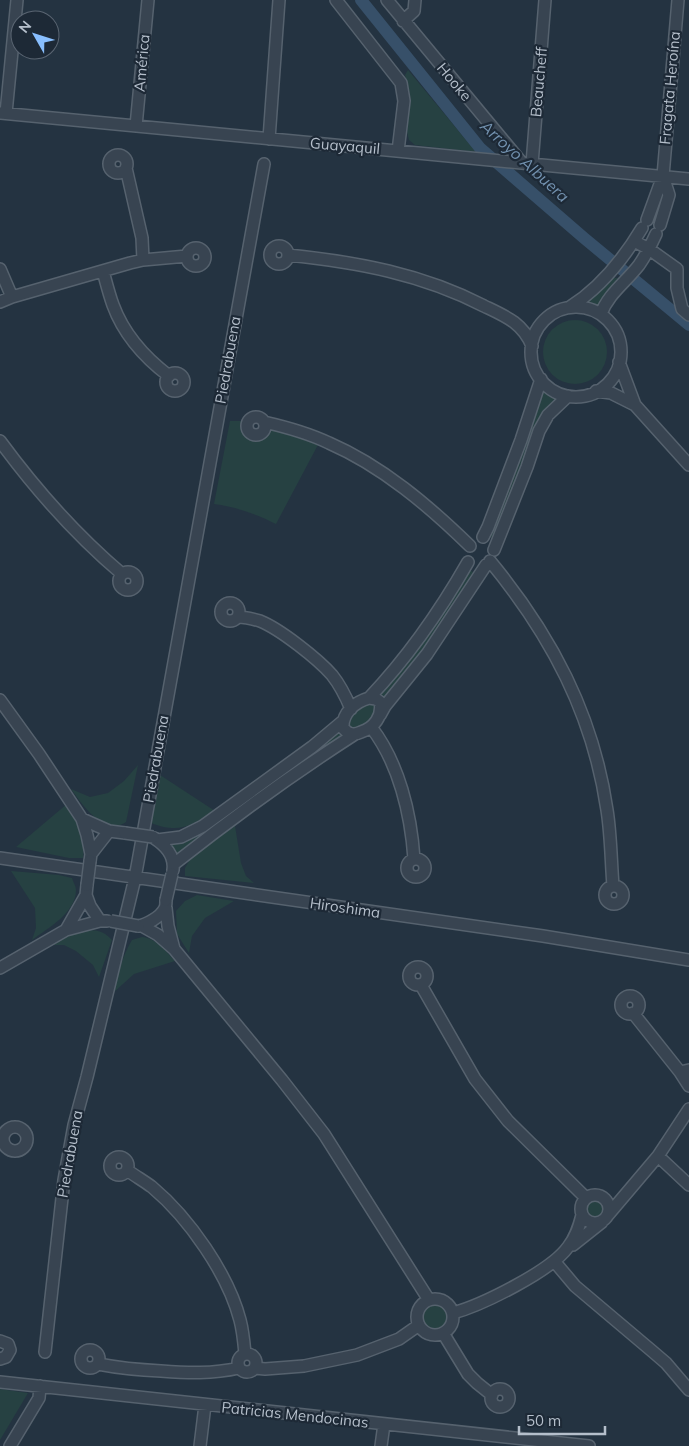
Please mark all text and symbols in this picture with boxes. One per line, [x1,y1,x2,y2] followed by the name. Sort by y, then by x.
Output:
[10,10,60,60] north arrow
[15,17,35,37] text: N
[655,30,684,145] street label: Fragata Heroína
[130,33,153,93] street label: América
[526,45,551,118] street label: Beaucheff
[433,59,476,105] street label: Hooke
[476,115,574,206] water label: Arroyo Albuera
[309,133,381,158] street label: Guayaquil
[210,315,245,405] street label: Piedrabuena
[138,714,173,804] street label: Piedrabuena
[309,893,382,922] street label: Hiroshima
[52,1109,87,1199] street label: Piedrabuena
[221,1397,369,1432] street label: Patricias Mendocinas
[519,1404,605,1436] scale bar
[526,1411,561,1430] text: 50 m

